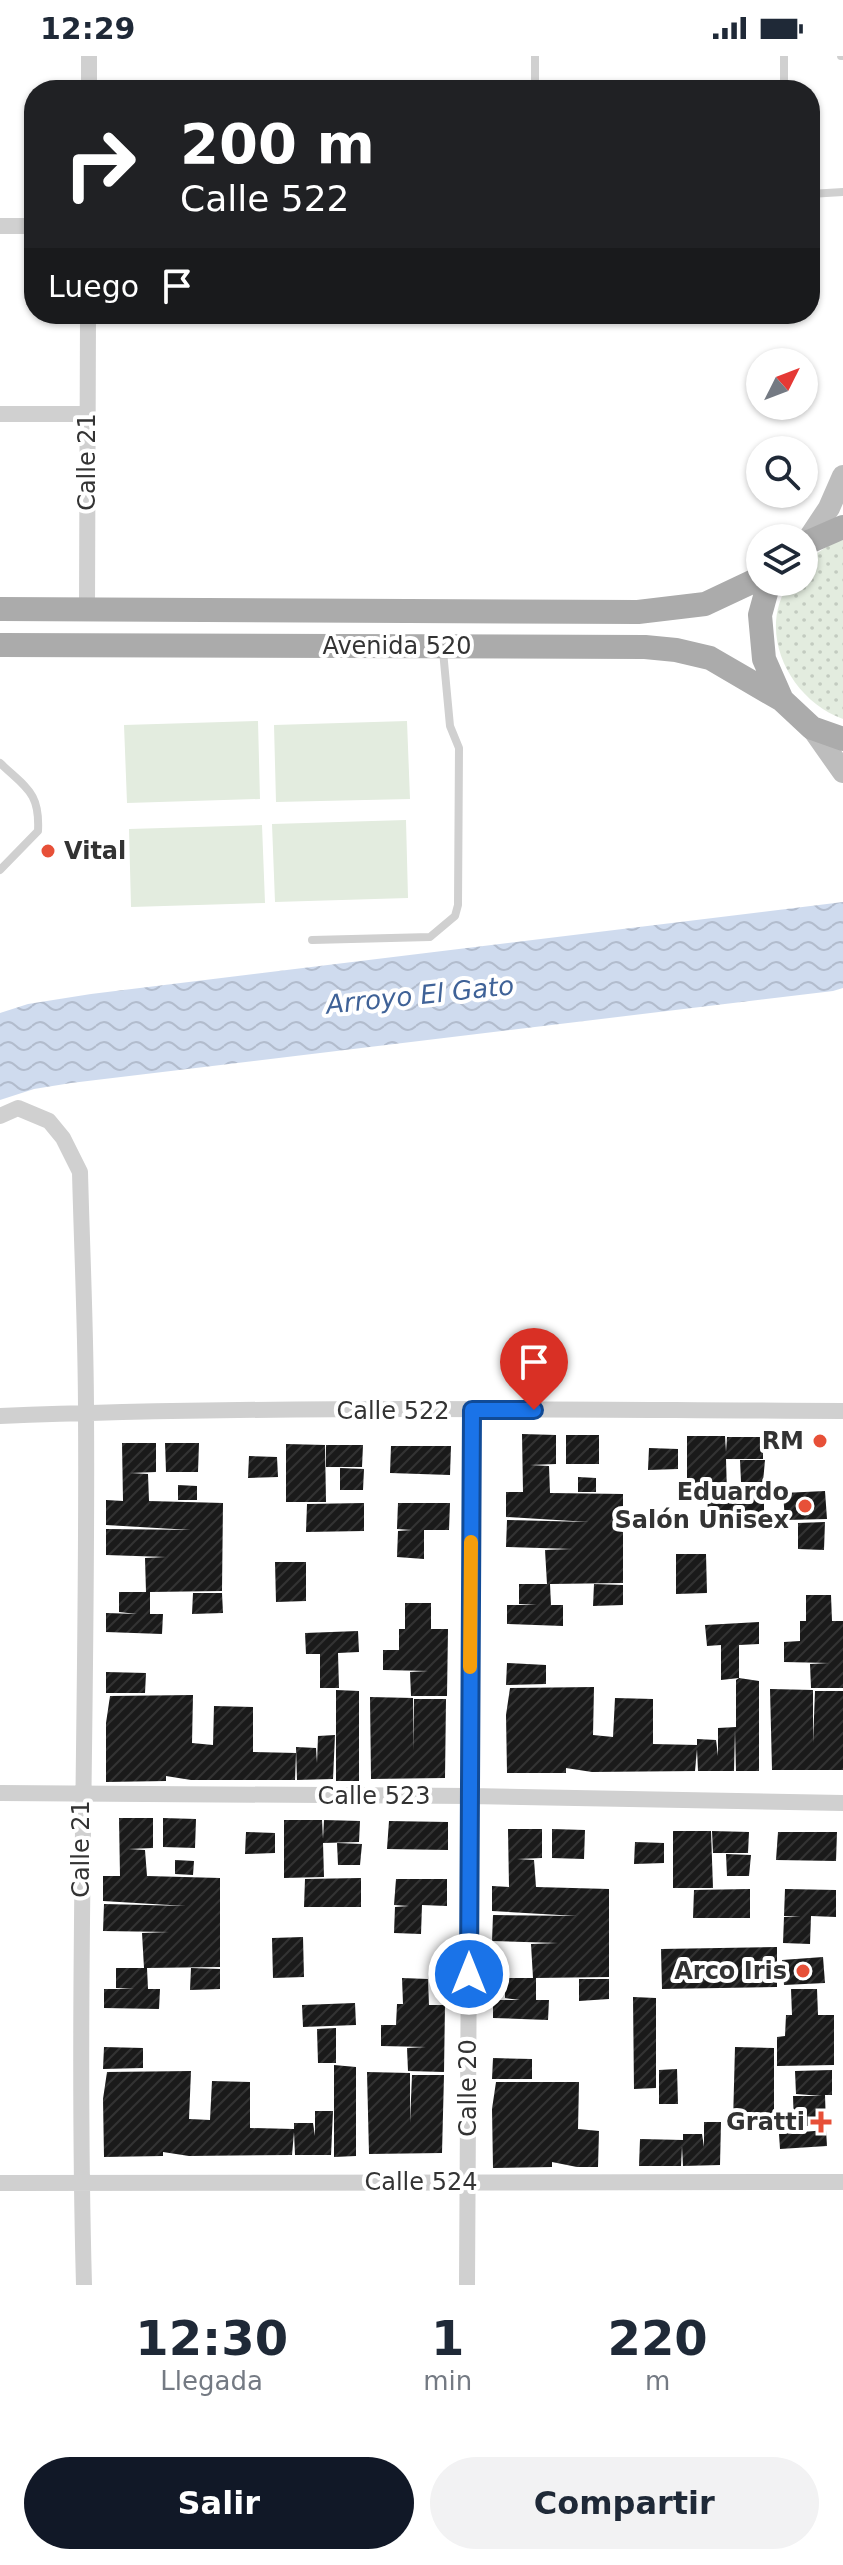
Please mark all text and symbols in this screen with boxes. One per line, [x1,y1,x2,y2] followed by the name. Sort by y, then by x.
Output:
[40,11,136,46] text: 12:29
[180,111,375,176] text: 200 m
[48,112,152,216] icon: right
[180,178,350,219] text: Calle 522
[155,264,199,308] icon: arrive
[48,269,139,304] text: Luego
[746,348,818,420] north arrow
[746,348,818,596] map controls
[73,413,101,511] street label: Calle 21
[746,436,818,508] button: search
[746,524,818,596] button: layers
[322,632,472,660] street label: Avenida 520
[64,837,126,865] place label: Vital
[39,842,57,860] marker: Vital
[323,970,515,1020] water label: Arroyo El Gato
[500,1328,568,1410] pin
[512,1340,556,1384] icon: arrive
[336,1397,450,1425] street label: Calle 522
[762,1427,804,1455] place label: RM
[811,1432,829,1450] marker: RM
[615,1478,790,1534] place label: Eduardo Salón Unisex
[796,1497,814,1515] marker: Eduardo Salón Unisex
[317,1782,431,1810] street label: Calle 523
[67,1800,95,1898] street label: Calle 21
[427,1932,511,2016] position arrow
[674,1957,787,1985] place label: Arco Iris
[794,1962,812,1980] marker: Arco Iris
[454,2039,482,2137] street label: Calle 20
[726,2108,805,2136] place label: Gratti
[812,2113,830,2131] marker: Gratti
[364,2168,478,2196] street label: Calle 524
[135,2310,288,2366] text: 12:30
[431,2310,464,2366] text: 1
[608,2310,708,2366] text: 220
[160,2366,263,2396] text: Llegada
[423,2366,472,2396] text: min
[645,2366,670,2396] text: m
[24,2457,414,2549] button: Salir
[430,2457,819,2549] button: Compartir

